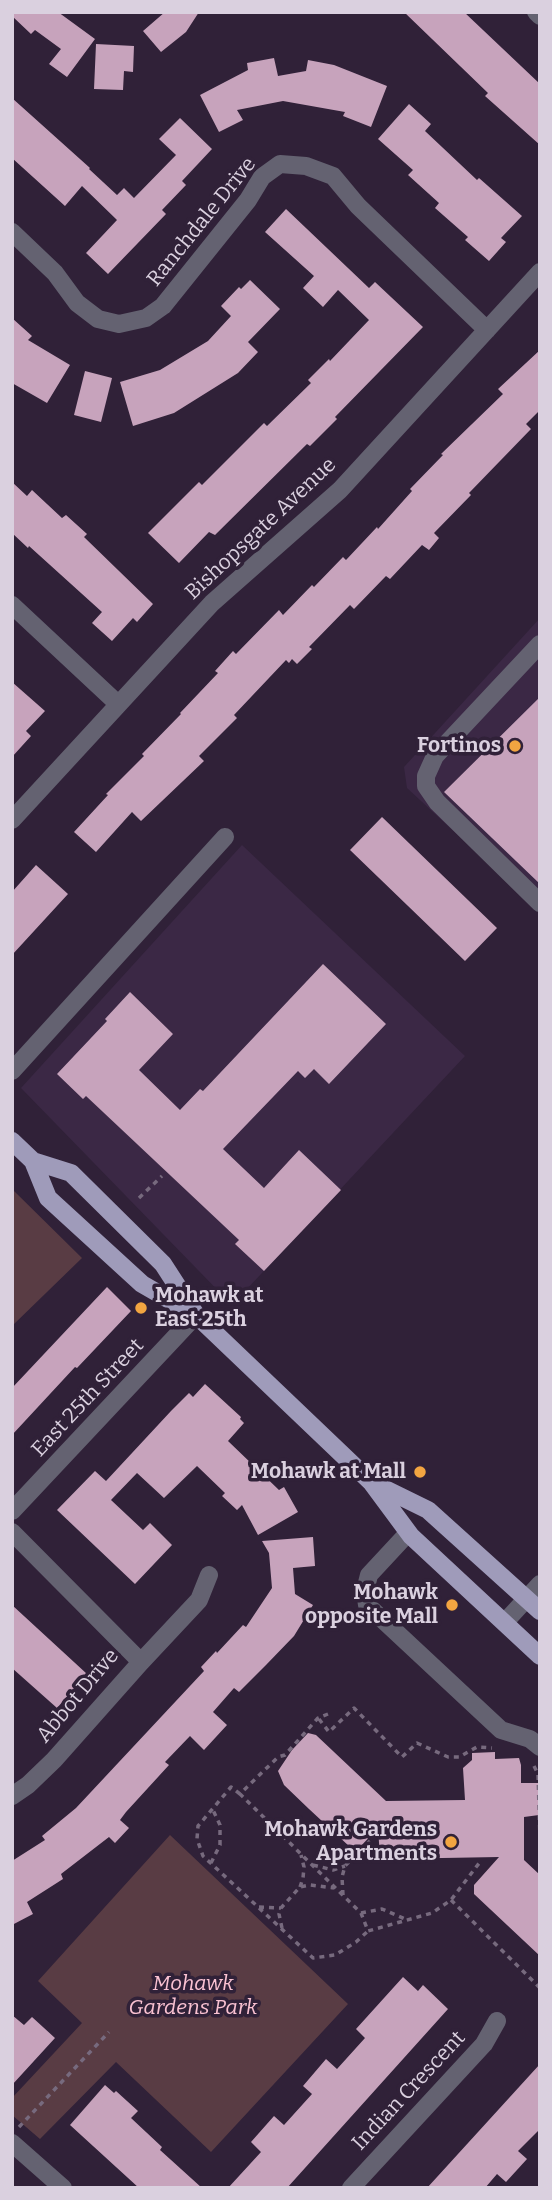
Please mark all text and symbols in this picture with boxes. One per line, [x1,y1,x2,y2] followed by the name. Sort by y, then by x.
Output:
[142,152,262,292] street label: Ranchdale Drive
[180,453,342,605] street label: Bishopsgate Avenue
[417,733,501,759] place label: Fortinos
[507,738,523,754] marker: Fortinos
[155,1283,264,1333] place label: Mohawk at East 25th
[133,1300,149,1316] marker: Mohawk at East 25th
[27,1334,149,1462] street label: East 25th Street
[251,1459,406,1485] place label: Mohawk at Mall
[412,1464,428,1480] marker: Mohawk at Mall
[305,1580,438,1630] place label: Mohawk opposite Mall
[444,1597,460,1613] marker: Mohawk opposite Mall
[32,1644,124,1748] street label: Abbot Drive
[264,1817,437,1867] place label: Mohawk Gardens Apartments
[443,1834,459,1850] marker: Mohawk Gardens Apartments
[129,1971,257,2021] park label: Mohawk Gardens Park
[347,2026,471,2156] street label: Indian Crescent

